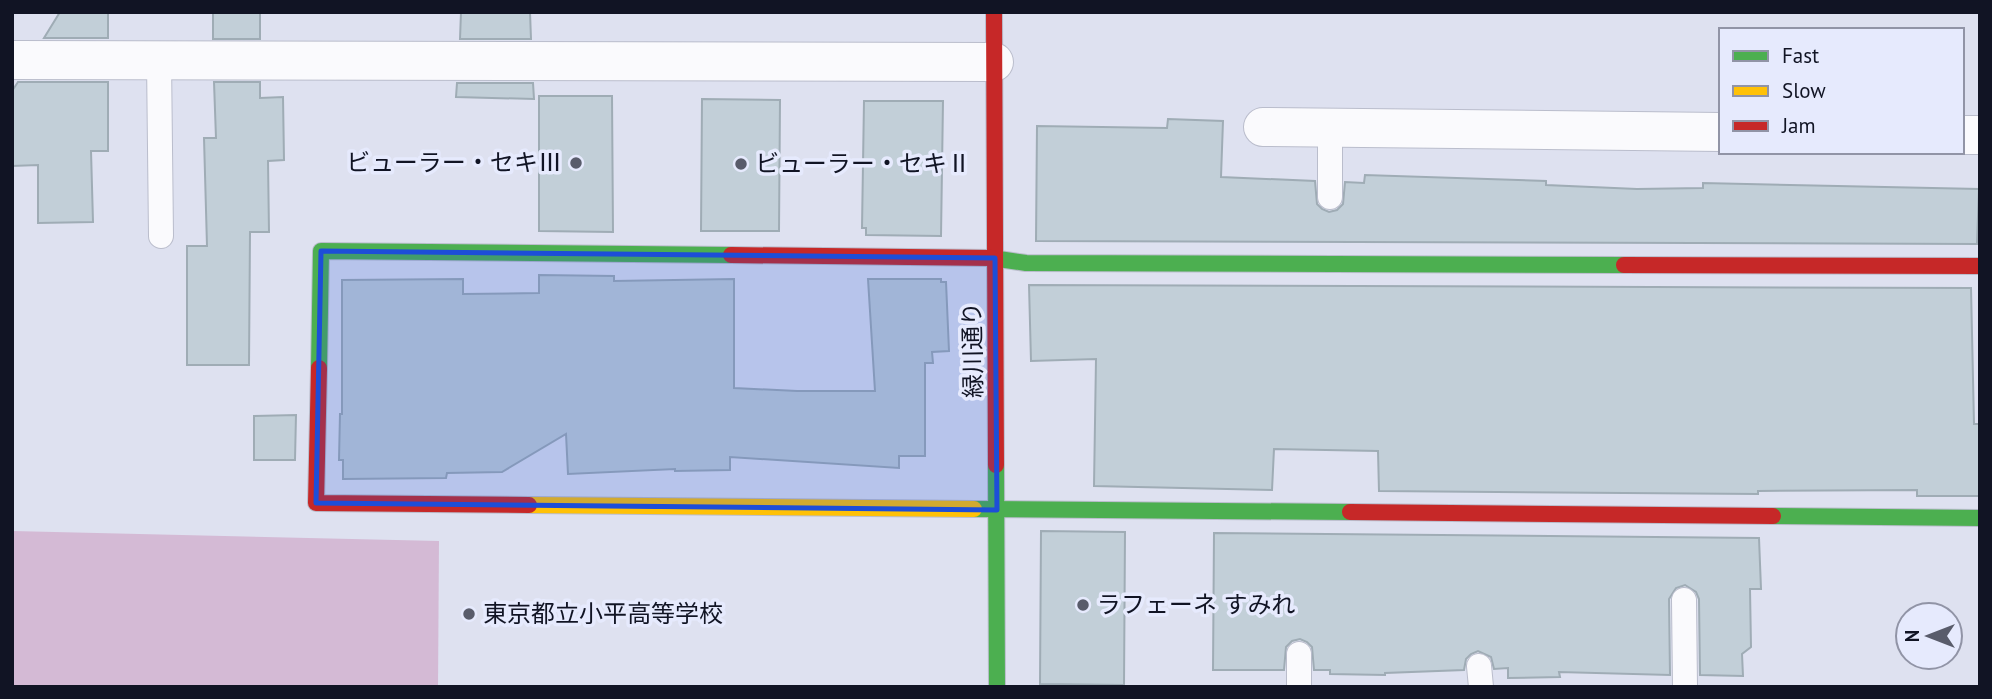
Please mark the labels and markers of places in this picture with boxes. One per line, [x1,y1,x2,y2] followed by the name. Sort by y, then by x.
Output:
[346,147,562,178] place label: ビューラー・セキⅢ
[755,148,971,179] place label: ビューラー・セキⅡ
[568,155,584,171] marker: ビューラー・セキⅢ
[733,156,749,172] marker: ビューラー・セキⅡ
[1097,589,1295,620] place label: ラフェーネ すみれ
[1075,597,1091,613] marker: ラフェーネ すみれ
[483,598,723,629] place label: 東京都立小平高等学校
[461,606,477,622] marker: 東京都立小平高等学校

